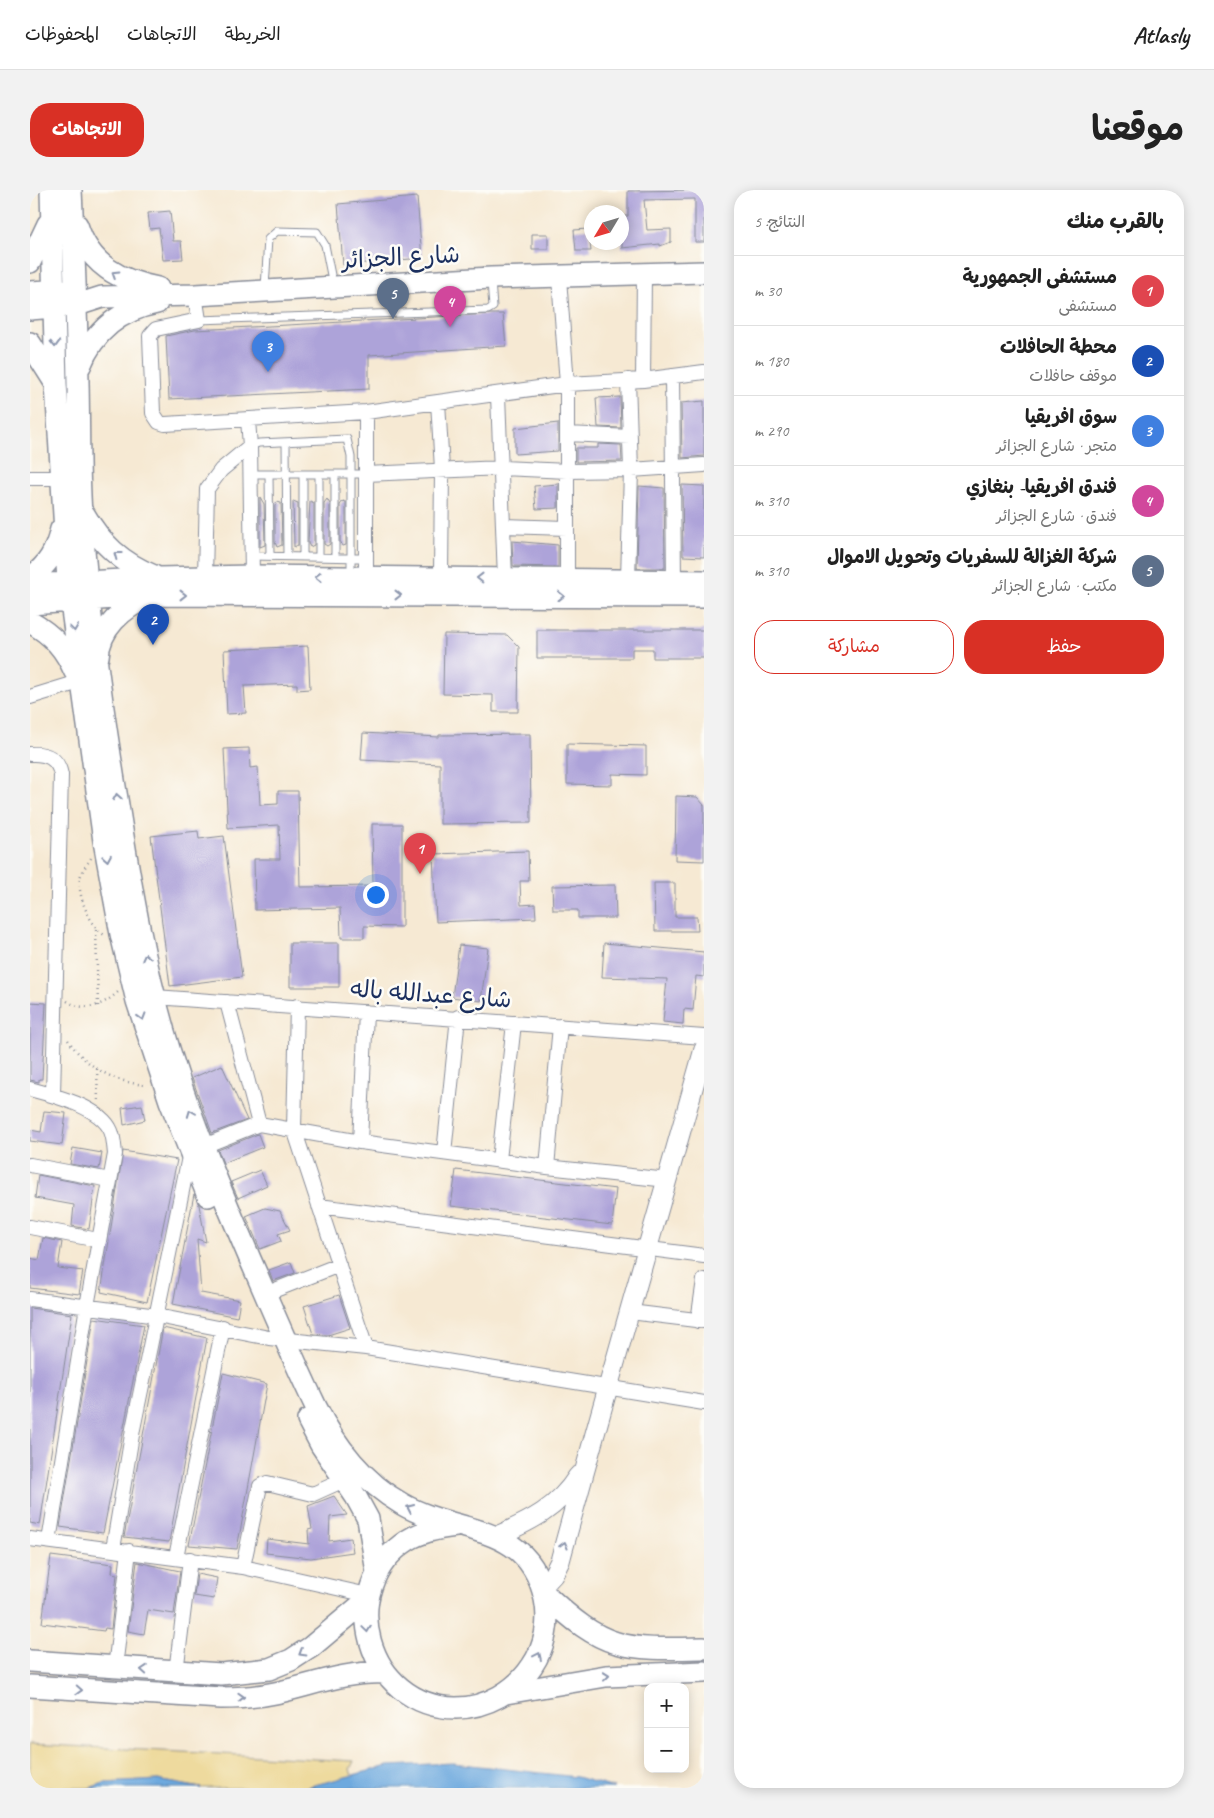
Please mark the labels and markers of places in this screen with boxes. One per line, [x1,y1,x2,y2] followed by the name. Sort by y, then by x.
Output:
[377,278,409,319] pin: 5
[434,286,466,327] pin: 4
[252,331,284,372] pin: 3
[137,604,169,645] pin: 2
[404,833,436,874] pin: 1

